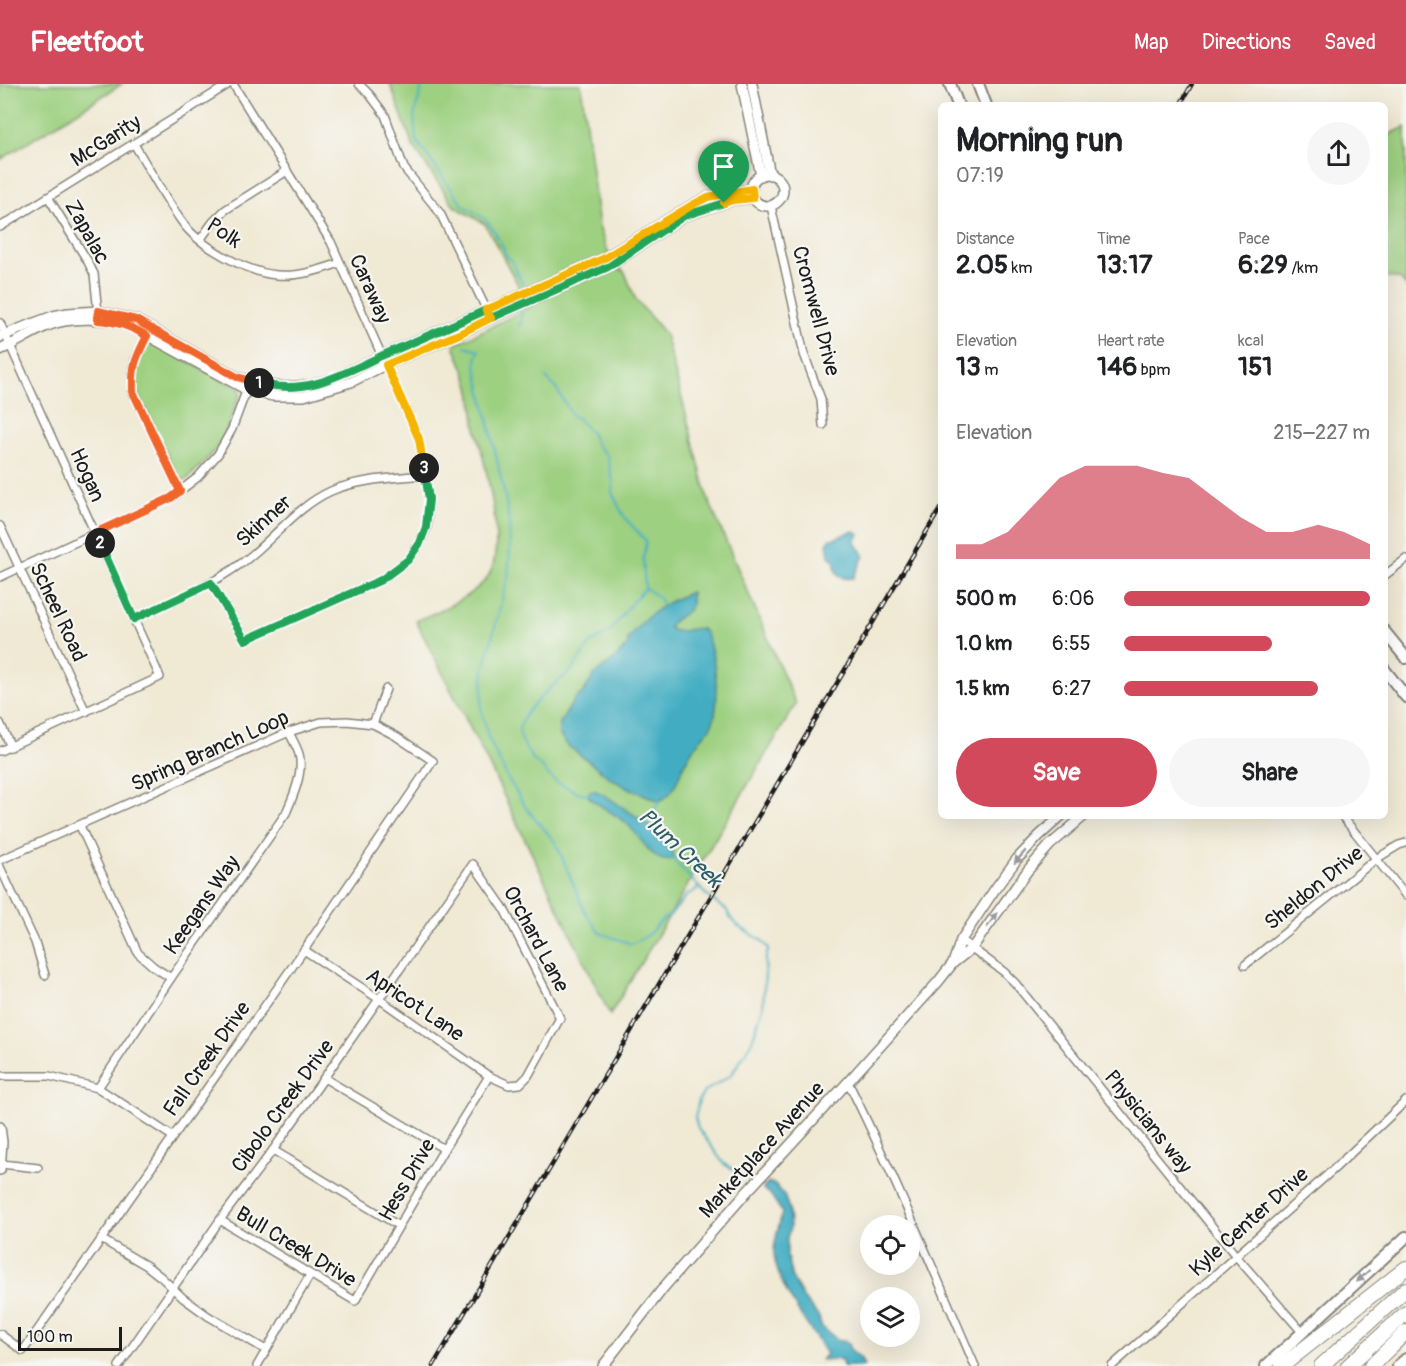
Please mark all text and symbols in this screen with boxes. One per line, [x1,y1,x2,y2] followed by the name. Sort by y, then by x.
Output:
[30,25,143,60] text: Fleetfoot
[1134,29,1169,56] text: Map
[1202,29,1291,56] text: Directions
[1324,29,1376,56] text: Saved
[66,109,146,173] street label: McGarity
[956,120,1123,161] text: Morning run
[1307,122,1370,185] button: share
[698,141,749,203] pin
[707,150,740,183] icon: arrive
[956,163,1004,188] text: 07:19
[58,195,116,269] street label: Zapalac
[201,212,247,255] street label: Polk
[956,229,1015,249] text: Distance
[1097,229,1130,249] text: Time
[1238,229,1270,249] text: Pace
[786,243,846,379] street label: Cromwell Drive
[956,249,1008,281] text: 2.05
[1097,249,1153,281] text: 13:17
[1238,249,1288,281] text: 6:29
[343,250,397,328] street label: Caraway
[1008,258,1032,278] text: km
[1288,258,1318,278] text: /km
[956,331,1017,351] text: Elevation
[1097,331,1164,351] text: Heart rate
[1238,331,1264,351] text: kcal
[956,351,981,383] text: 13
[1097,351,1137,383] text: 146
[1238,351,1272,383] text: 151
[981,360,998,380] text: m
[1137,360,1170,380] text: bpm
[244,368,274,398] pin: 1
[256,373,262,393] text: 1
[956,420,1032,445] text: Elevation
[1273,420,1370,445] text: 215–227 m
[63,444,111,506] street label: Hogan
[409,453,439,483] pin: 3
[420,458,428,478] text: 3
[230,489,298,553] street label: Skinner
[85,528,115,558] pin: 2
[96,533,104,553] text: 2
[23,558,93,666] street label: Scheel Road
[956,586,1016,611] text: 500 m
[1052,586,1094,611] text: 6:06
[956,631,1012,656] text: 1.0 km
[1052,631,1091,656] text: 6:55
[956,676,1009,701] text: 1.5 km
[1052,676,1091,701] text: 6:27
[127,704,293,798] street label: Spring Branch Loop
[956,738,1157,807] button: Save
[1169,738,1370,807] button: Share
[632,802,729,895] water label: Plum Creek
[1259,839,1369,936] street label: Sheldon Drive
[1014,849,1027,864] one-way arrow
[158,850,246,960] street label: Keegans Way
[497,881,576,997] street label: Orchard Lane
[986,912,998,928] one-way arrow
[361,962,470,1048] street label: Apricot Lane
[157,996,257,1122] street label: Fall Creek Drive
[226,1034,341,1178] street label: Cibolo Creek Drive
[1098,1065,1198,1179] street label: Physicians way
[693,1076,831,1224] street label: Marketplace Avenue
[373,1133,442,1226] street label: Hess Drive
[1184,1161,1315,1283] street label: Kyle Center Drive
[231,1200,362,1294] street label: Bull Creek Drive
[860,1215,920,1347] map controls
[860,1215,920,1275] button: locate
[1356,1269,1371,1282] one-way arrow
[860,1287,920,1347] button: layers
[18,1324,122,1352] scale bar
[27,1327,73,1347] text: 100 m

